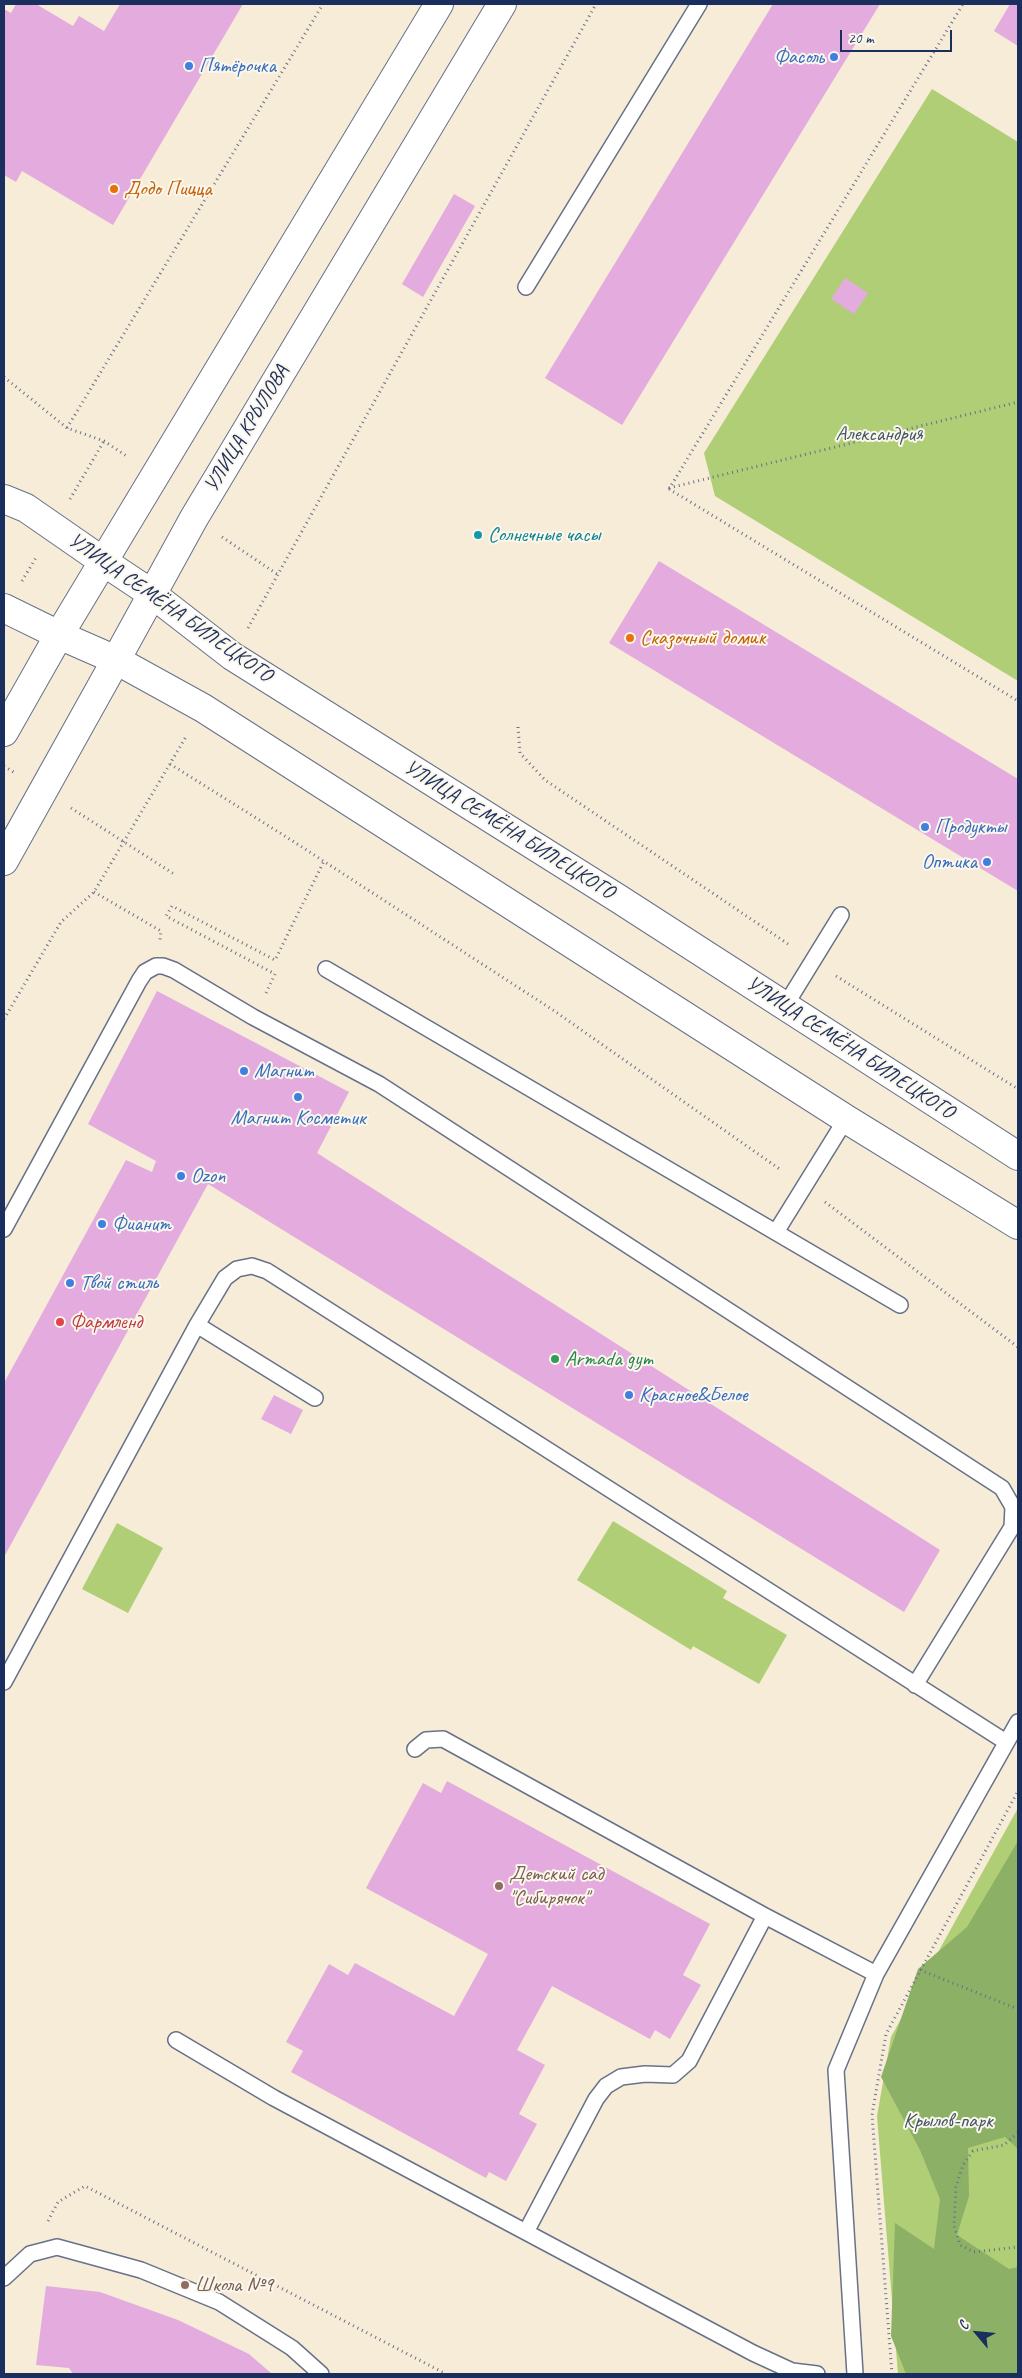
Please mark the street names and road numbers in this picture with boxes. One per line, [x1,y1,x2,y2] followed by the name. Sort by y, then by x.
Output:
[199,361,295,497] street label: УЛИЦА КРЫЛОВА
[63,528,277,688] street label: УЛИЦА СЕМЁНА БИЛЕЦКОГО
[399,755,619,905] street label: УЛИЦА СЕМЁНА БИЛЕЦКОГО
[741,971,959,1125] street label: УЛИЦА СЕМЁНА БИЛЕЦКОГО

